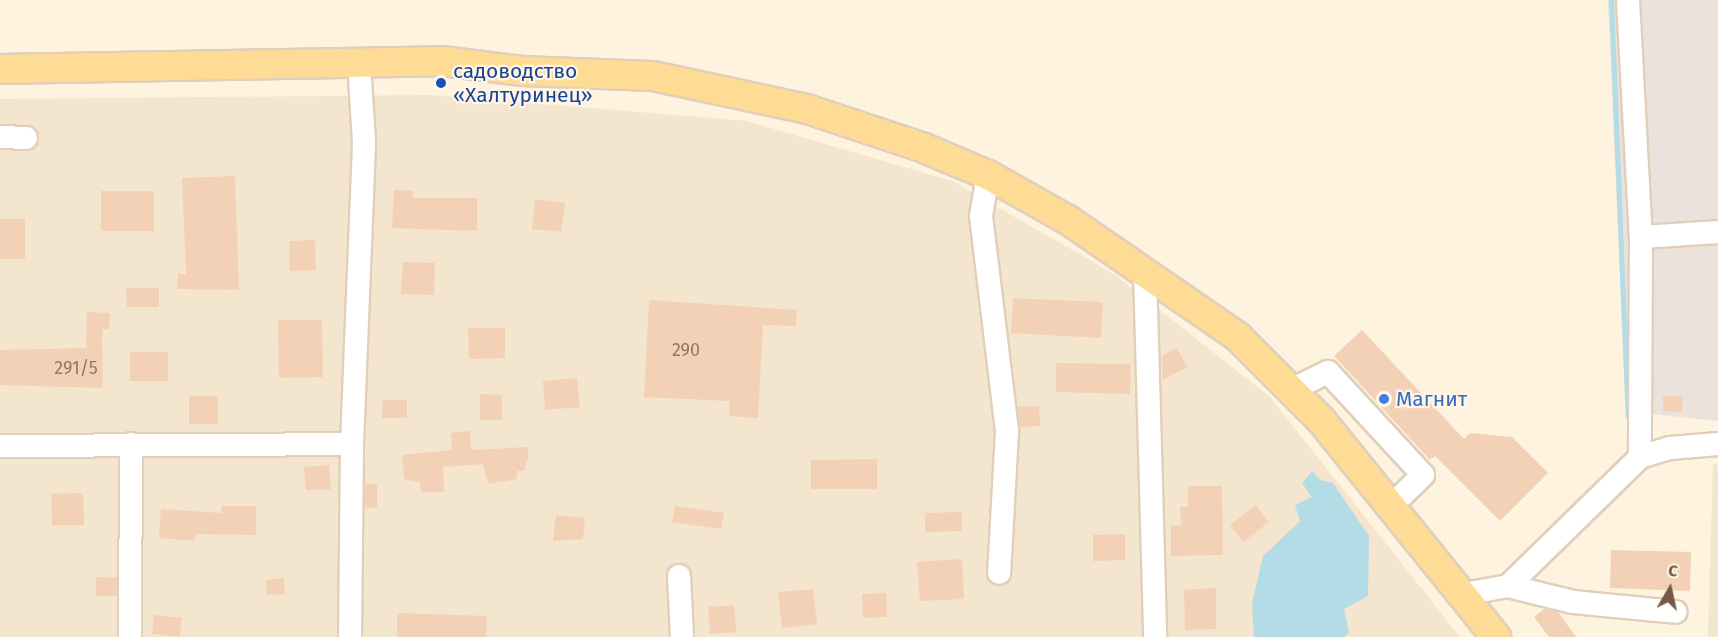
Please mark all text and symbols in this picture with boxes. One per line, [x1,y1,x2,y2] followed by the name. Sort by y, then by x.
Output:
[453,58,593,108] place label: садоводство «Халтуринец»
[434,76,448,90] marker: садоводство «Халтуринец»
[672,339,700,361] house number: 290
[54,357,98,379] house number: 291/5
[1396,386,1467,412] place label: Магнит
[1377,392,1391,406] marker: Магнит
[1640,559,1700,619] north arrow
[1667,561,1679,581] text: С

